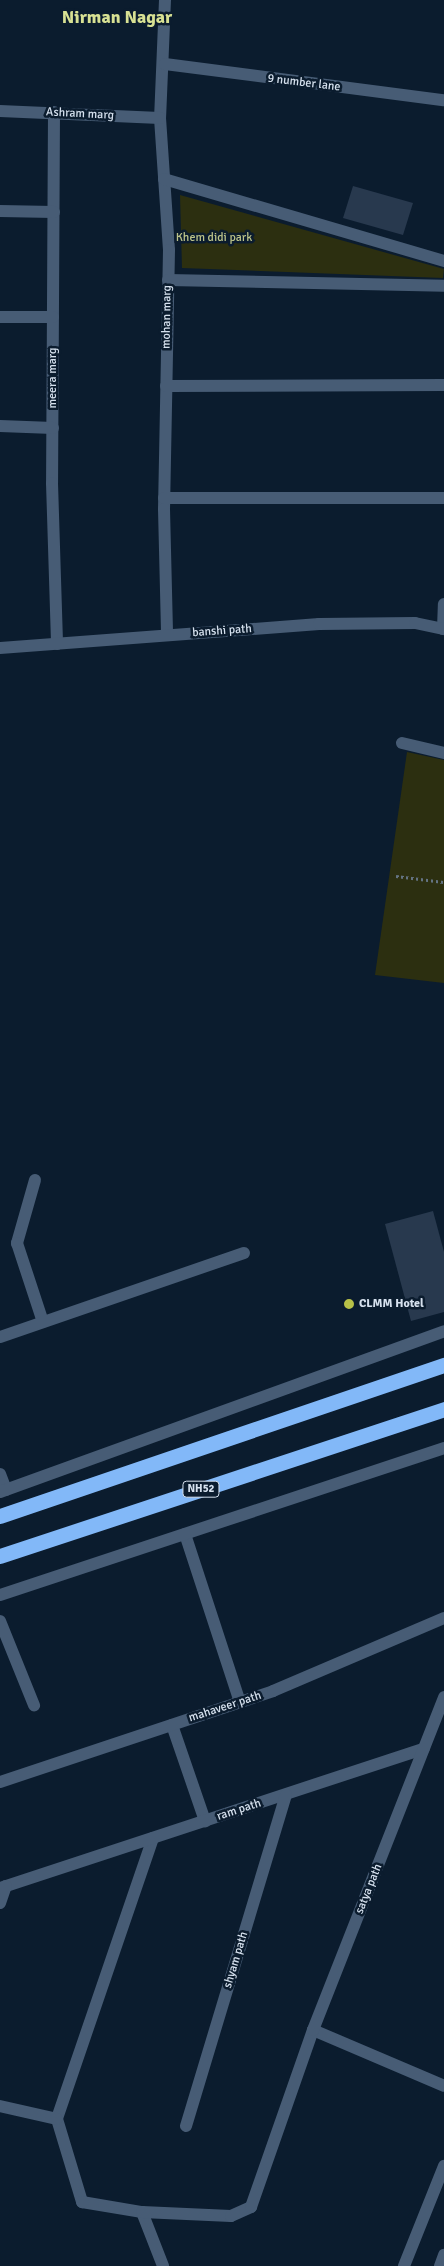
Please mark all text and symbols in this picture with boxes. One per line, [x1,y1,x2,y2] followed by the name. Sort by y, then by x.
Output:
[62,6,172,28] district label: Nirman Nagar
[267,71,341,95] street label: 9 number lane
[46,105,114,123] street label: Ashram marg
[176,231,252,245] park label: Khem didi park
[159,285,175,349] street label: mohan marg
[46,348,60,408] street label: meera marg
[192,622,252,640] street label: banshi path
[359,1297,424,1311] place label: CLMM Hotel
[343,1298,355,1310] marker: CLMM Hotel
[182,1480,220,1498] road number: NH52
[187,1688,263,1726] street label: mahaveer path
[215,1796,263,1824] street label: ram path
[352,1862,386,1916] street label: satya path
[221,1930,251,1990] street label: shyam path

